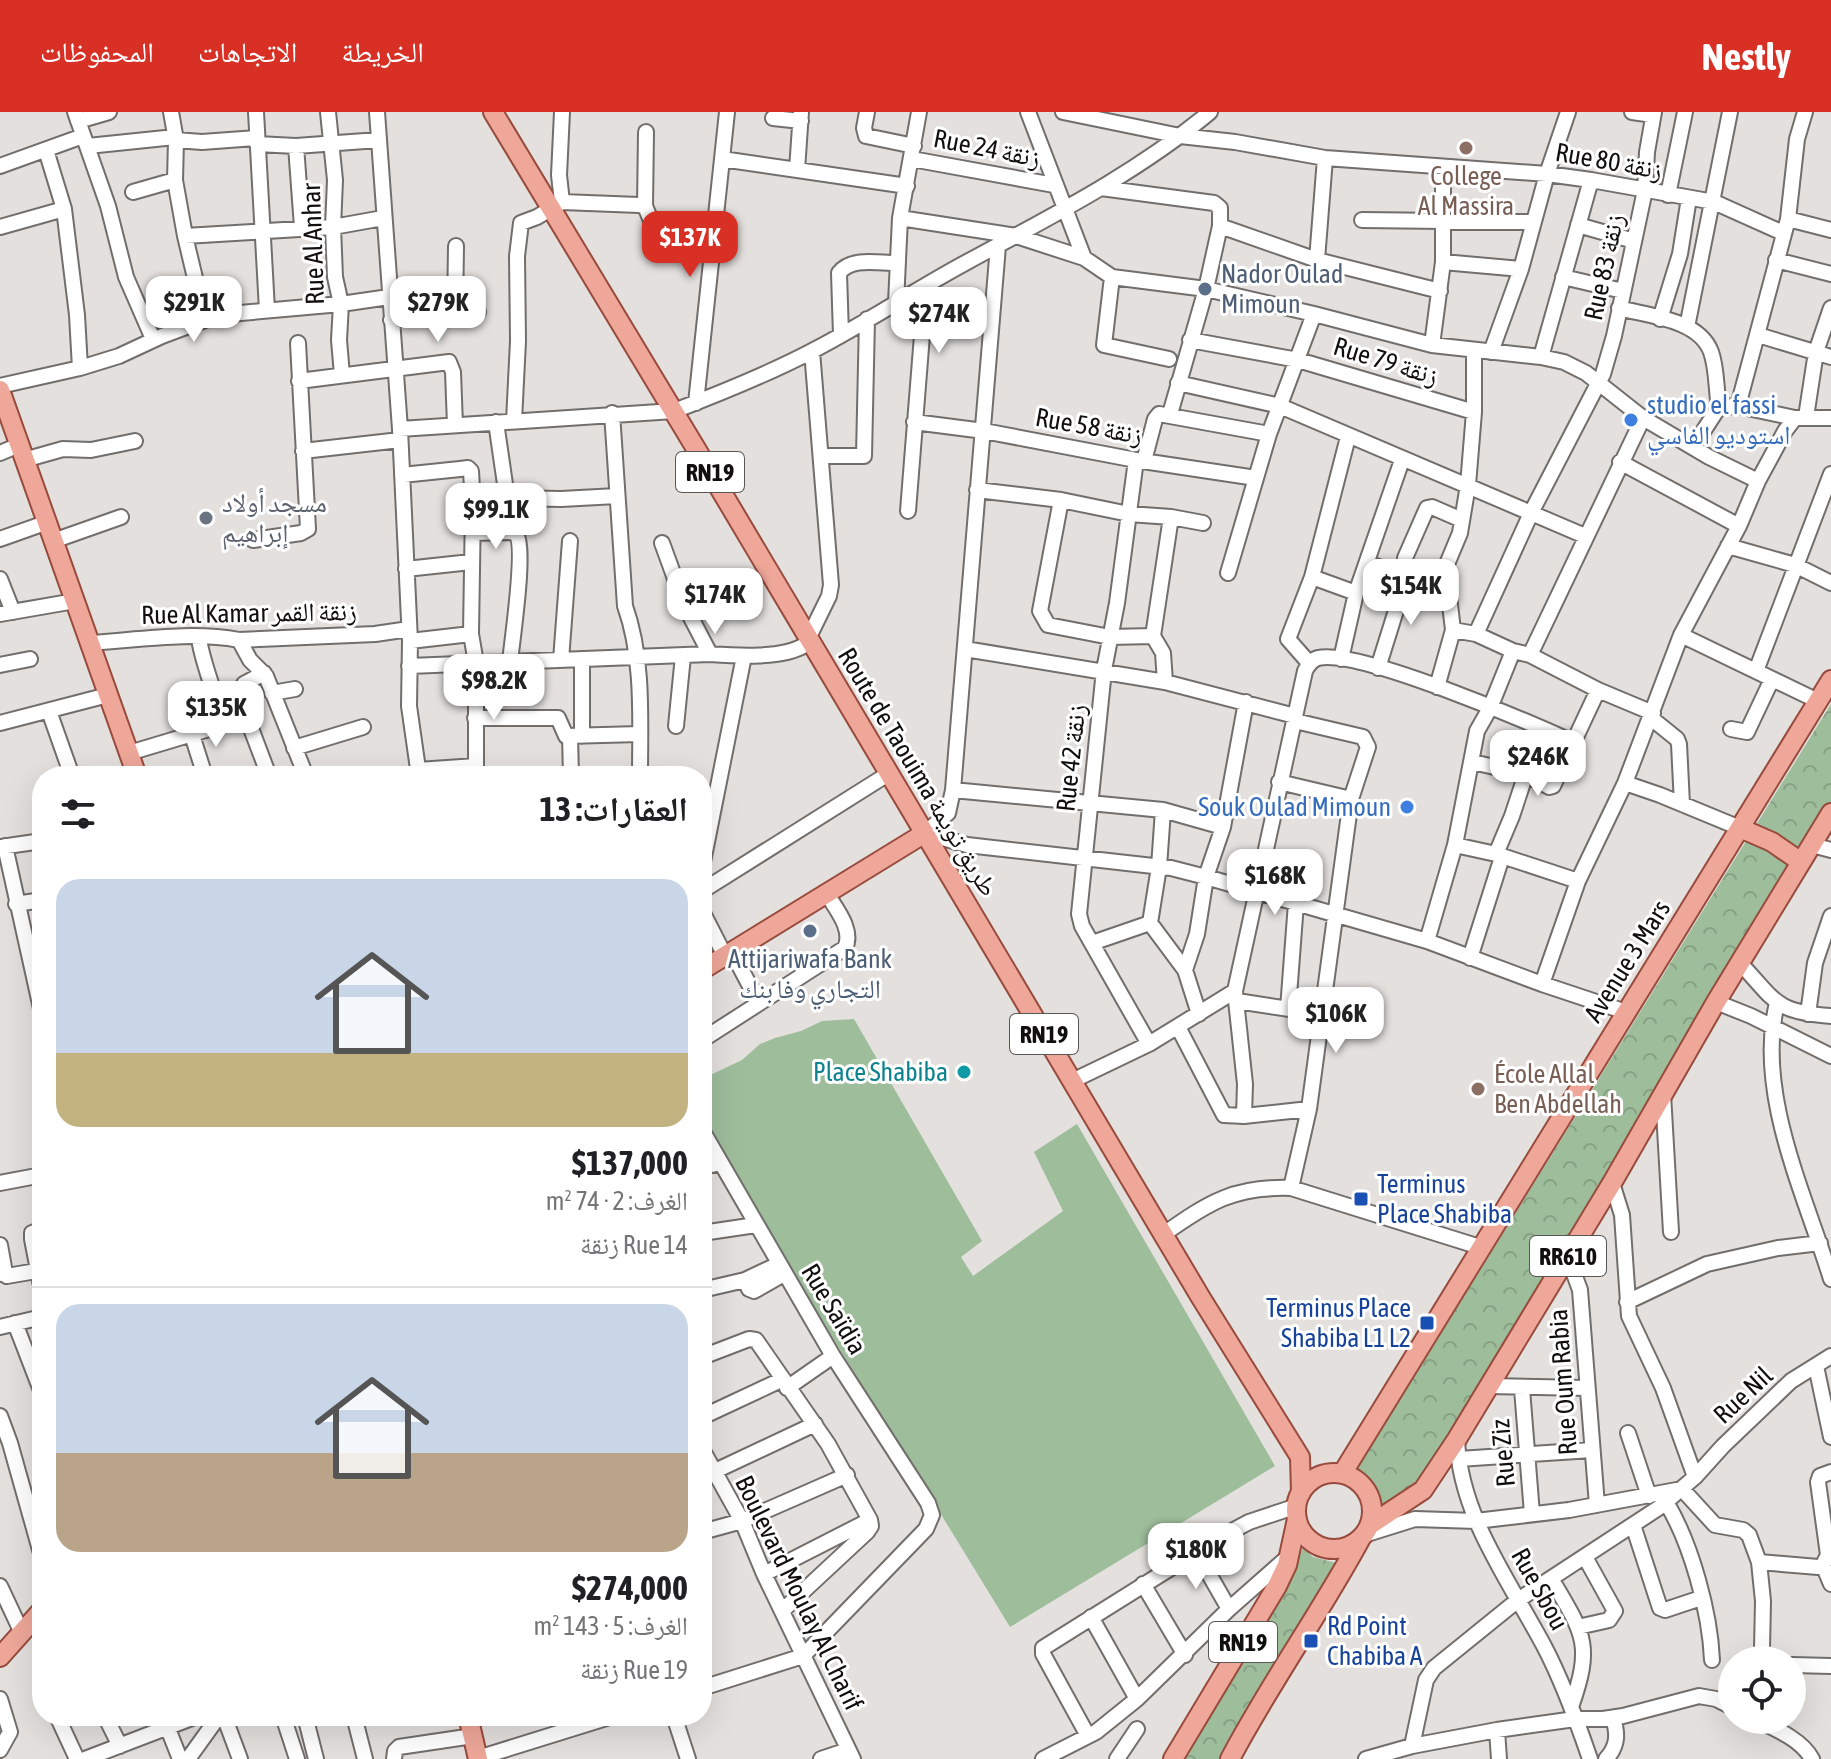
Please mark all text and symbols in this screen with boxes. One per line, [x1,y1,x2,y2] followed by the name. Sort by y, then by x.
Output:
[1702,35,1791,78] text: Nestly
[40,36,154,68] text: المحفوظات
[198,36,297,68] text: الاتجاهات
[341,36,424,68] text: الخريطة
[931,123,1043,173] street label: Rue 24 زنقة
[1553,137,1665,185] street label: Rue 80 زنقة
[1457,139,1475,157] marker: College Al Massira
[1418,161,1514,221] place label: College Al Massira
[296,182,330,305] street label: Rue Al Anhar
[634,211,746,279] pin: $137K
[1578,211,1630,323] street label: Rue 83 زنقة
[660,222,720,252] text: $137K
[1221,259,1343,319] place label: Nador Oulad Mimoun
[138,276,250,344] pin: $291K
[382,276,494,344] pin: $279K
[1196,280,1214,298] marker: Nador Oulad Mimoun
[164,287,224,317] text: $291K
[408,287,468,317] text: $279K
[883,287,995,355] pin: $274K
[909,298,969,328] text: $274K
[1330,331,1442,391] street label: Rue 79 زنقة
[1647,390,1791,456] place label: studio el fassi استوديو الفاسي
[1033,402,1145,450] street label: Rue 58 زنقة
[1622,411,1640,429] marker: studio el fassi استوديو الفاسي
[676,452,744,492] road number: RN19
[431,483,561,551] pin: $99.1K
[222,487,327,550] place label: مسجد أولاد إبراهيم
[464,494,528,524] text: $99.1K
[197,509,215,527] marker: مسجد أولاد إبراهيم
[1355,559,1467,627] pin: $154K
[659,568,771,636] pin: $174K
[1381,570,1441,600] text: $154K
[685,579,745,609] text: $174K
[141,596,357,630] street label: Rue Al Kamar زنقة القمر
[831,642,1004,902] street label: Route de Taouima طريق تويمة
[429,654,559,722] pin: $98.2K
[462,665,526,695] text: $98.2K
[160,681,272,749] pin: $135K
[186,692,246,722] text: $135K
[1050,703,1092,813] street label: Rue 42 زنقة
[1482,730,1594,798] pin: $246K
[1508,741,1568,771] text: $246K
[539,789,688,828] text: العقارات: 13
[56,792,100,836] icon: filters
[1198,792,1391,822] place label: Souk Oulad Mimoun
[1398,798,1416,816] marker: Souk Oulad Mimoun
[1219,849,1331,917] pin: $168K
[1245,860,1305,890] text: $168K
[1578,895,1676,1027] street label: Avenue 3 Mars
[801,922,819,940] marker: Attijariwafa Bank التجاري وفا بنك
[300,931,444,1075] icon: home
[728,944,892,1010] place label: Attijariwafa Bank التجاري وفا بنك
[1280,987,1392,1055] pin: $106K
[1306,998,1366,1028] text: $106K
[1010,1014,1078,1054] road number: RN19
[813,1057,948,1087] place label: Place Shabiba
[1494,1059,1622,1119] place label: École Allal Ben Abdellah
[955,1063,973,1081] marker: Place Shabiba
[1469,1080,1487,1098] marker: École Allal Ben Abdellah
[572,1143,688,1182] text: $137,000
[1377,1169,1512,1229] place label: Terminus Place Shabiba
[546,1186,688,1216] text: الغرف: 2 · 74 m²
[1352,1190,1370,1208] marker: Terminus Place Shabiba
[580,1230,688,1260] text: Rue 14 زنقة
[1530,1236,1606,1276] road number: RR610
[795,1258,873,1360] street label: Rue Saïdia
[1266,1293,1411,1353] place label: Terminus Place Shabiba L1 L2
[1543,1308,1583,1456] street label: Rue Oum Rabia
[1418,1314,1436,1332] marker: Terminus Place Shabiba L1 L2
[300,1356,444,1500] icon: home
[1707,1360,1779,1430] street label: Rue Nil
[1485,1418,1521,1488] street label: Rue Ziz
[729,1471,869,1715] street label: Boulevard Moulay Al Charif
[1140,1523,1252,1591] pin: $180K
[1166,1534,1226,1564] text: $180K
[1505,1543,1575,1635] street label: Rue Sbou
[572,1568,688,1607] text: $274,000
[534,1611,688,1641] text: الغرف: 5 · 143 m²
[1327,1611,1423,1671] place label: Rd Point Chabiba A
[1209,1622,1277,1662] road number: RN19
[1302,1632,1320,1650] marker: Rd Point Chabiba A
[1718,1646,1806,1734] map controls
[1718,1646,1806,1734] button: locate
[580,1655,688,1685] text: Rue 19 زنقة

